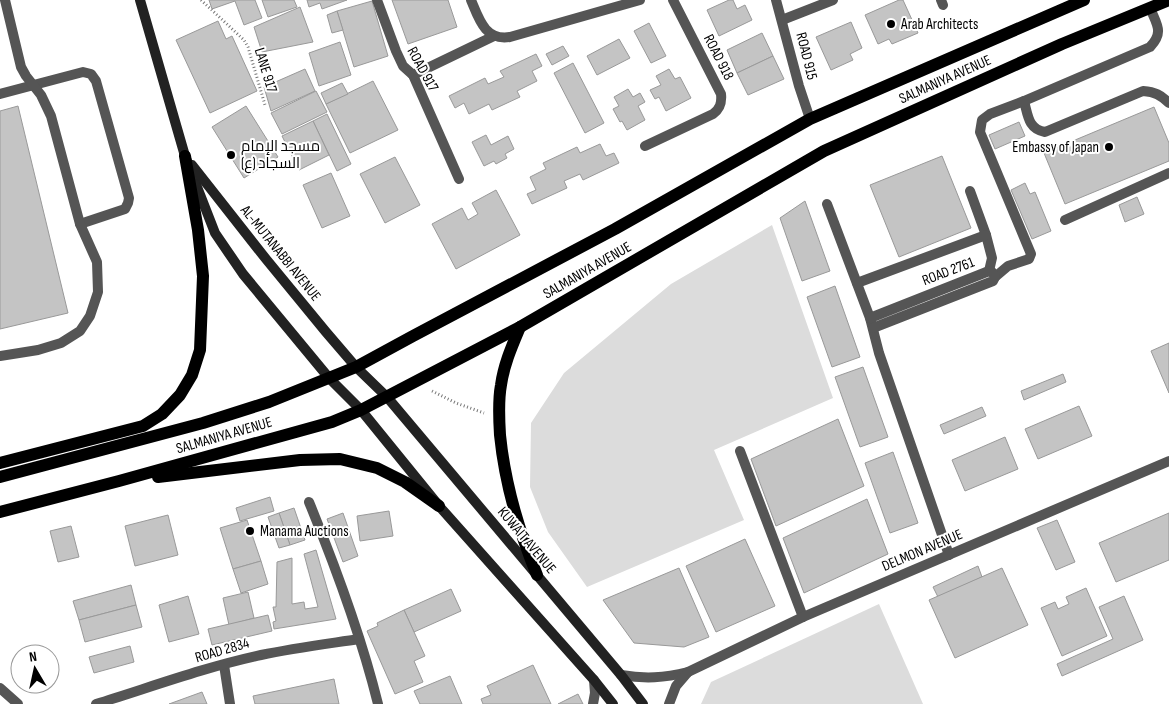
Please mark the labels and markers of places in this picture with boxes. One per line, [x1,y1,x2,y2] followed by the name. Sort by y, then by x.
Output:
[900,15,978,34] place label: Arab Architects
[885,18,897,30] marker: Arab Architects
[241,137,320,174] place label: مسجد الإمام السجاد (ع)
[1012,138,1099,157] place label: Embassy of Japan
[1103,141,1115,153] marker: Embassy of Japan
[225,149,237,161] marker: مسجد الإمام السجاد (ع)
[260,522,349,541] place label: Manama Auctions
[244,525,256,537] marker: Manama Auctions

